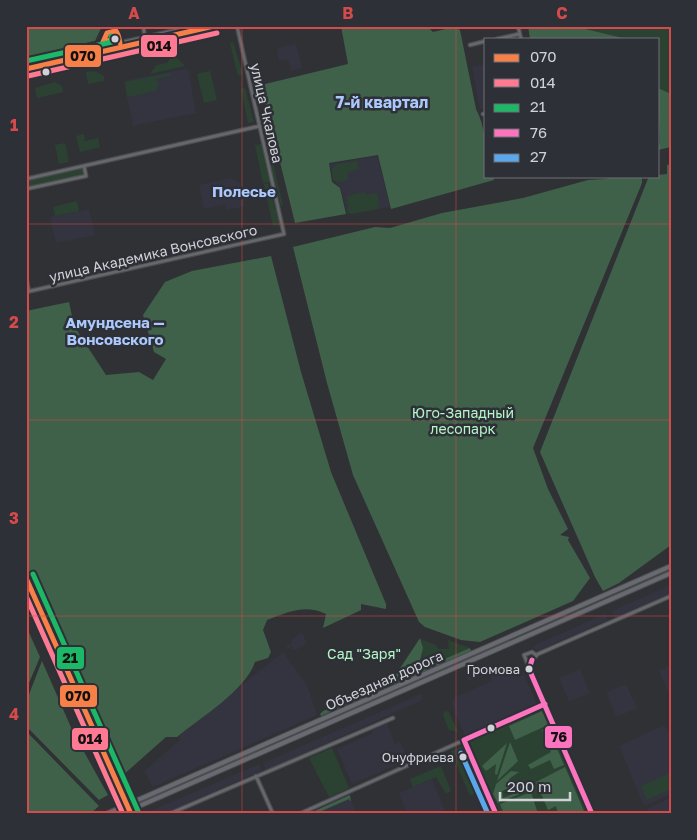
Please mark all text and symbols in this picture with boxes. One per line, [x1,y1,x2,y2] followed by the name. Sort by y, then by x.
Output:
[128,3,140,23] text: A
[342,3,354,23] text: B
[556,3,568,23] text: C
[110,34,120,44] unlabelled marker
[140,34,178,58] line badge: 014
[146,37,172,54] text: 014
[484,38,660,178] legend
[64,44,102,68] line badge: 070
[70,47,96,64] text: 070
[530,47,557,65] text: 070
[247,61,287,165] street label: улица Чкалова
[41,67,51,77] unlabelled marker
[530,73,556,91] text: 014
[336,92,428,112] district label: 7-й квартал
[530,97,546,115] text: 21
[10,115,18,135] text: 1
[530,123,547,141] text: 76
[530,147,547,165] text: 27
[212,182,276,200] district label: Полесье
[47,221,259,285] street label: улица Академика Вонсовского
[9,312,19,332] text: 2
[66,313,165,348] district label: Амундсена — Вонсовского
[412,404,514,437] park label: Юго-Западный лесопарк
[9,508,19,528] text: 3
[327,645,401,662] park label: Сад "Заря"
[56,646,85,670] line badge: 21
[323,646,445,714] street label: Объездная дорога
[62,649,78,666] text: 21
[467,661,520,677] place label: Громова
[524,664,534,674] marker: Громова
[59,684,98,708] line badge: 070
[65,687,91,704] text: 070
[9,704,19,724] text: 4
[486,723,496,733] unlabelled marker
[544,725,573,749] line badge: 76
[71,727,109,751] line badge: 014
[551,728,567,745] text: 76
[77,730,103,747] text: 014
[382,749,454,765] place label: Онуфриева
[458,752,468,762] marker: Онуфриева
[500,770,570,802] scale bar
[507,777,551,795] text: 200 m

